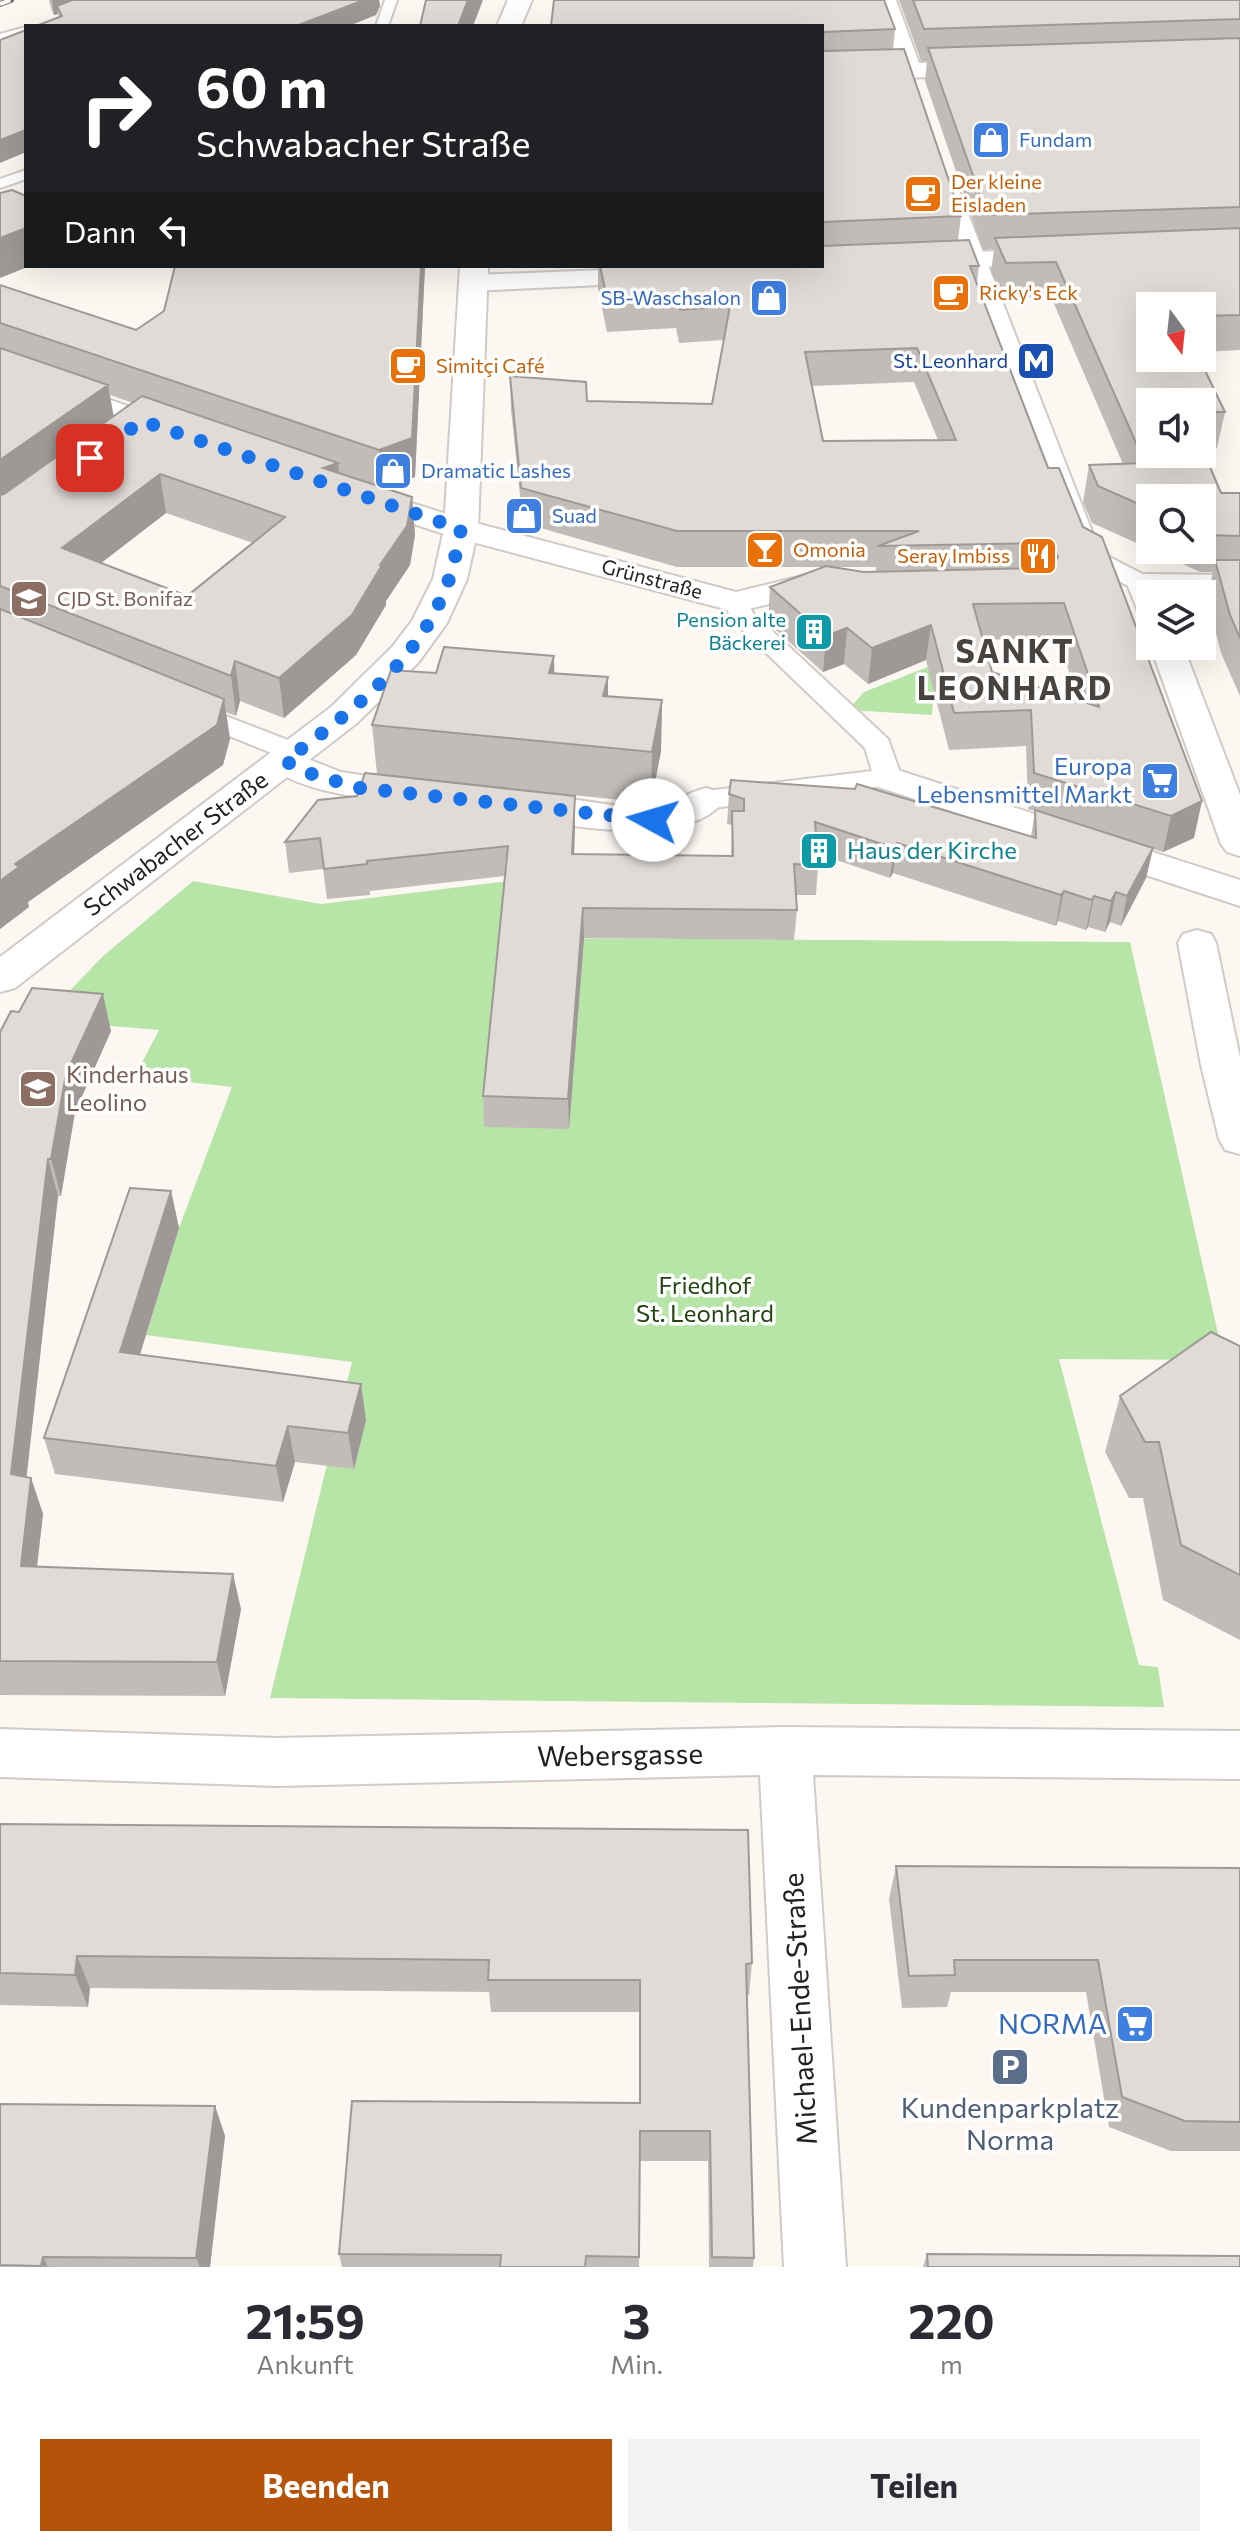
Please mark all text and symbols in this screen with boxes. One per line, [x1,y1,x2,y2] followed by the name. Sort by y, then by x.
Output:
[196,51,327,120] text: 60 m
[64,56,168,160] icon: right
[970,119,1012,161] shop icon: Fundam
[196,120,530,164] text: Schwabacher Straße
[1019,127,1092,151] place label: Fundam
[951,169,1042,216] place label: Der kleine Eisladen
[902,173,944,215] cafe icon: Der kleine Eisladen
[152,208,196,252] icon: left
[64,212,136,249] text: Dann
[930,272,972,314] cafe icon: Ricky's Eck
[748,277,790,319] shop icon: SB-Waschsalon
[979,280,1078,304] place label: Ricky's Eck
[601,285,741,309] place label: SB-Waschsalon
[1136,292,1216,372] north arrow
[1136,292,1216,660] map controls
[1015,340,1057,382] metro station icon: St. Leonhard
[387,345,429,387] cafe icon: Simitçi Café
[893,348,1008,372] place label: St. Leonhard
[436,353,545,377] place label: Simitçi Café
[1136,388,1216,468] button: sound
[56,424,124,492] pin
[68,436,112,480] icon: arrive
[372,450,414,492] shop icon: Dramatic Lashes
[421,458,571,482] place label: Dramatic Lashes
[1136,484,1216,564] button: search
[503,495,545,537] shop icon: Suad
[552,503,597,527] place label: Suad
[744,529,786,571] bar icon: Omonia
[1017,535,1059,577] restaurant icon: Seray Imbiss
[793,537,866,561] place label: Omonia
[897,543,1010,567] place label: Seray Imbiss
[599,553,705,603] street label: Grünstraße
[8,578,50,620] school or university icon: CJD St. Bonifaz
[1136,580,1216,660] button: layers
[57,586,193,610] place label: CJD St. Bonifaz
[676,607,786,654] place label: Pension alte Bäckerei
[793,611,835,653] building icon: Pension alte Bäckerei
[917,630,1113,707] district label: SANKT LEONHARD
[916,751,1132,808] place label: Europa Lebensmittel Markt
[1139,760,1181,802] supermarket icon: Europa Lebensmittel Markt
[77,764,273,921] street label: Schwabacher Straße
[611,778,695,862] position arrow
[798,830,840,872] building icon: Haus der Kirche
[847,835,1017,864] place label: Haus der Kirche
[66,1059,189,1116] place label: Kinderhaus Leolino
[17,1068,59,1110] school or university icon: Kinderhaus Leolino
[636,1270,774,1327] park label: Friedhof St. Leonhard
[537,1736,703,1772] street label: Webersgasse
[775,1872,823,2146] street label: Michael-Ende-Straße
[1114,2003,1156,2045] supermarket icon: NORMA
[998,2006,1107,2040] place label: NORMA
[989,2046,1031,2088] parking icon: Kundenparkplatz Norma
[901,2090,1119,2156] place label: Kundenparkplatz Norma
[245,2290,365,2349] text: 21:59
[623,2290,651,2349] text: 3
[908,2290,995,2349] text: 220
[256,2348,354,2379] text: Ankunft
[610,2348,663,2379] text: Min.
[940,2348,963,2379] text: m
[40,2439,612,2531] button: Beenden
[628,2439,1200,2531] button: Teilen

